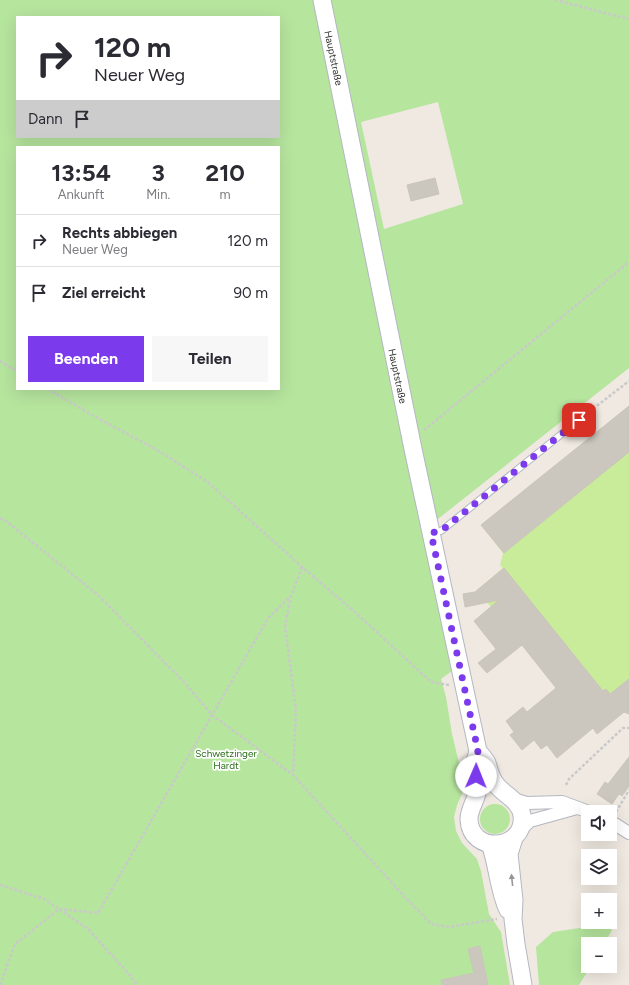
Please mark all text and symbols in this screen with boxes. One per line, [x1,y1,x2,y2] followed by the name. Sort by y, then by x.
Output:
[321,29,346,87] street label: Hauptstraße
[94,30,171,64] text: 120 m
[28,32,80,84] icon: right
[94,64,185,86] text: Neuer Weg
[71,108,93,130] icon: arrive
[28,110,63,128] text: Dann
[51,158,111,187] text: 13:54
[151,158,165,187] text: 3
[205,158,245,187] text: 210
[58,187,104,202] text: Ankunft
[146,187,170,202] text: Min.
[220,187,231,202] text: m
[62,224,177,242] text: Rechts abbiegen
[28,230,50,252] icon: right
[227,232,268,250] text: 120 m
[62,242,128,257] text: Neuer Weg
[28,282,50,304] icon: arrive
[62,284,146,302] text: Ziel erreicht
[233,284,268,302] text: 90 m
[28,336,144,382] button: Beenden
[152,336,268,382] button: Teilen
[385,347,410,405] street label: Hauptstraße
[562,403,596,437] pin
[568,409,590,431] icon: arrive
[195,747,257,772] park label: Schwetzinger Hardt
[455,755,497,797] position arrow
[581,805,617,973] map controls
[581,805,617,841] button: sound
[581,849,617,885] button: layers
[509,874,515,886] one-way arrow
[581,893,617,929] button: +
[581,937,617,973] button: −

